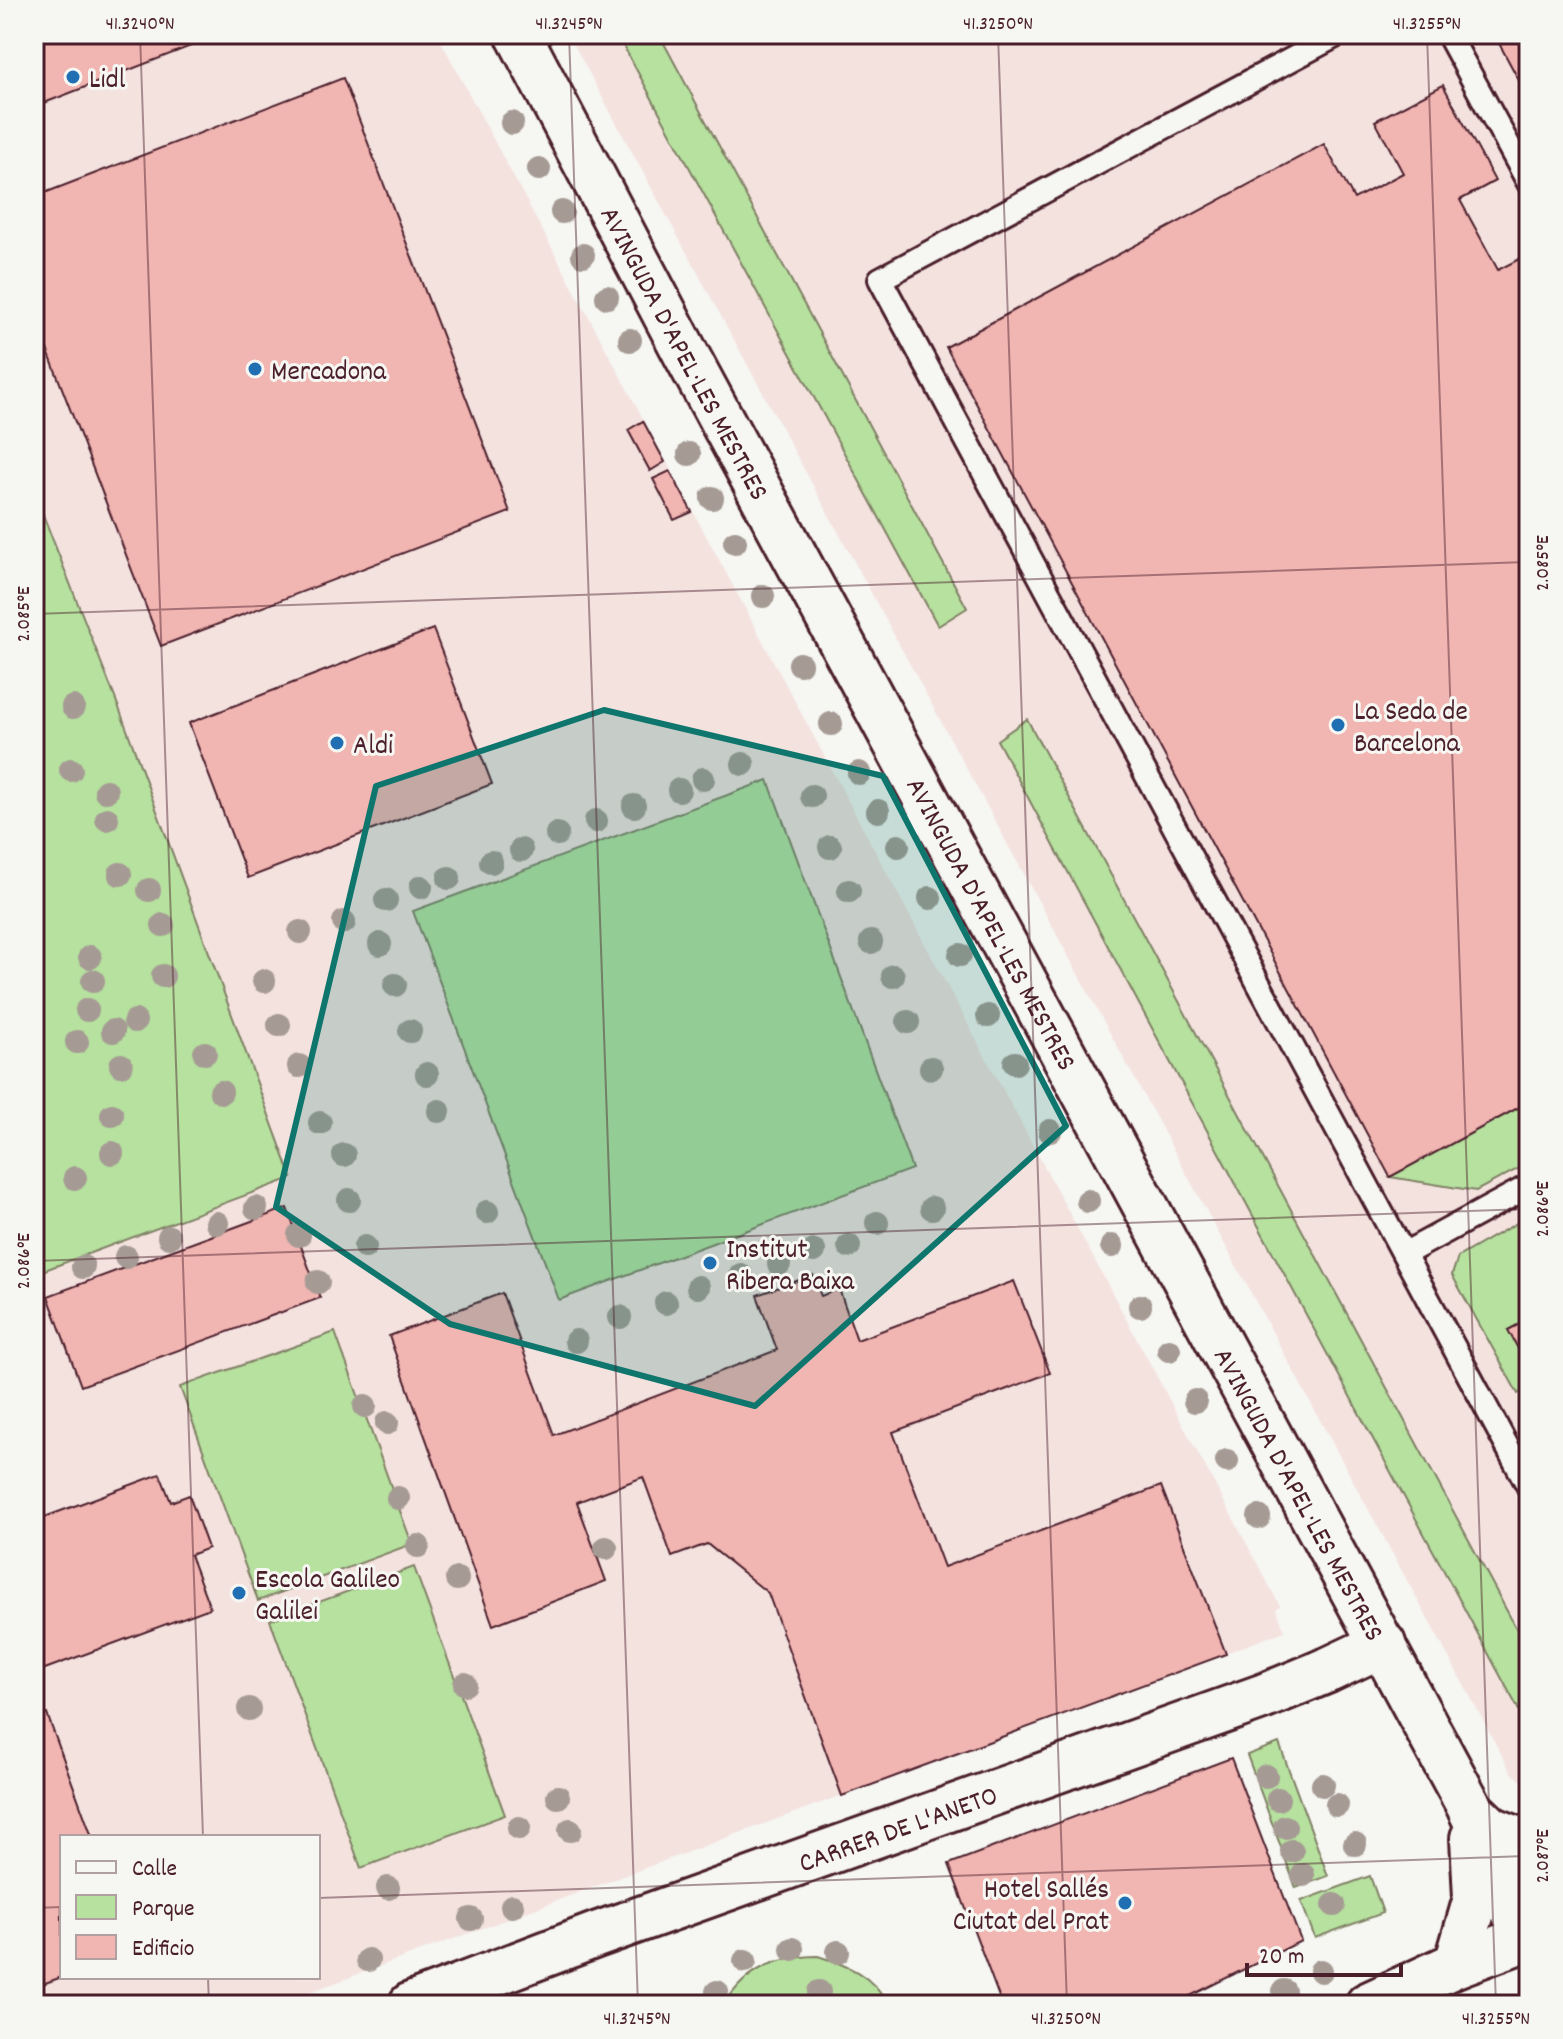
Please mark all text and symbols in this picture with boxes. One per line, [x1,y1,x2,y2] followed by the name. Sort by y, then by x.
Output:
[105,11,175,39] text: 41.3240°N
[535,11,603,39] text: 41.3245°N
[963,11,1033,39] text: 41.3250°N
[1393,11,1461,39] text: 41.3255°N
[89,62,126,102] place label: Lidl
[64,68,82,86] marker: Lidl
[587,201,776,509] street label: AVINGUDA D'APEL·LES MESTRES
[271,354,387,394] place label: Mercadona
[246,360,264,378] marker: Mercadona
[1530,535,1558,591] text: 2.085°E
[11,586,39,642] text: 2.085°E
[1354,694,1468,766] place label: La Seda de Barcelona
[1329,716,1347,734] marker: La Seda de Barcelona
[353,728,393,768] place label: Aldi
[328,734,346,752] marker: Aldi
[893,772,1084,1079] street label: AVINGUDA D'APEL·LES MESTRES
[1530,1181,1558,1237] text: 2.086°E
[726,1232,855,1304] place label: Institut Ribera Baixa
[11,1233,39,1289] text: 2.086°E
[701,1254,719,1272] marker: Institut Ribera Baixa
[1201,1342,1392,1650] street label: AVINGUDA D'APEL·LES MESTRES
[255,1562,400,1634] place label: Escola Galileo Galilei
[230,1584,248,1602] marker: Escola Galileo Galilei
[794,1778,1004,1886] street label: CARRER DE L'ANETO
[1530,1829,1558,1883] text: 2.087°E
[60,1835,320,1979] legend
[132,1853,177,1887] text: Calle
[953,1872,1109,1944] place label: Hotel Sallés Ciutat del Prat
[132,1893,195,1927] text: Parque
[1116,1894,1134,1912] marker: Hotel Sallés Ciutat del Prat
[1247,1927,1401,1977] scale bar
[132,1933,194,1967] text: Edificio
[1259,1941,1305,1975] text: 20 m
[603,2006,671,2034] text: 41.3245°N
[1031,2006,1101,2034] text: 41.3250°N
[1462,2006,1530,2034] text: 41.3255°N

